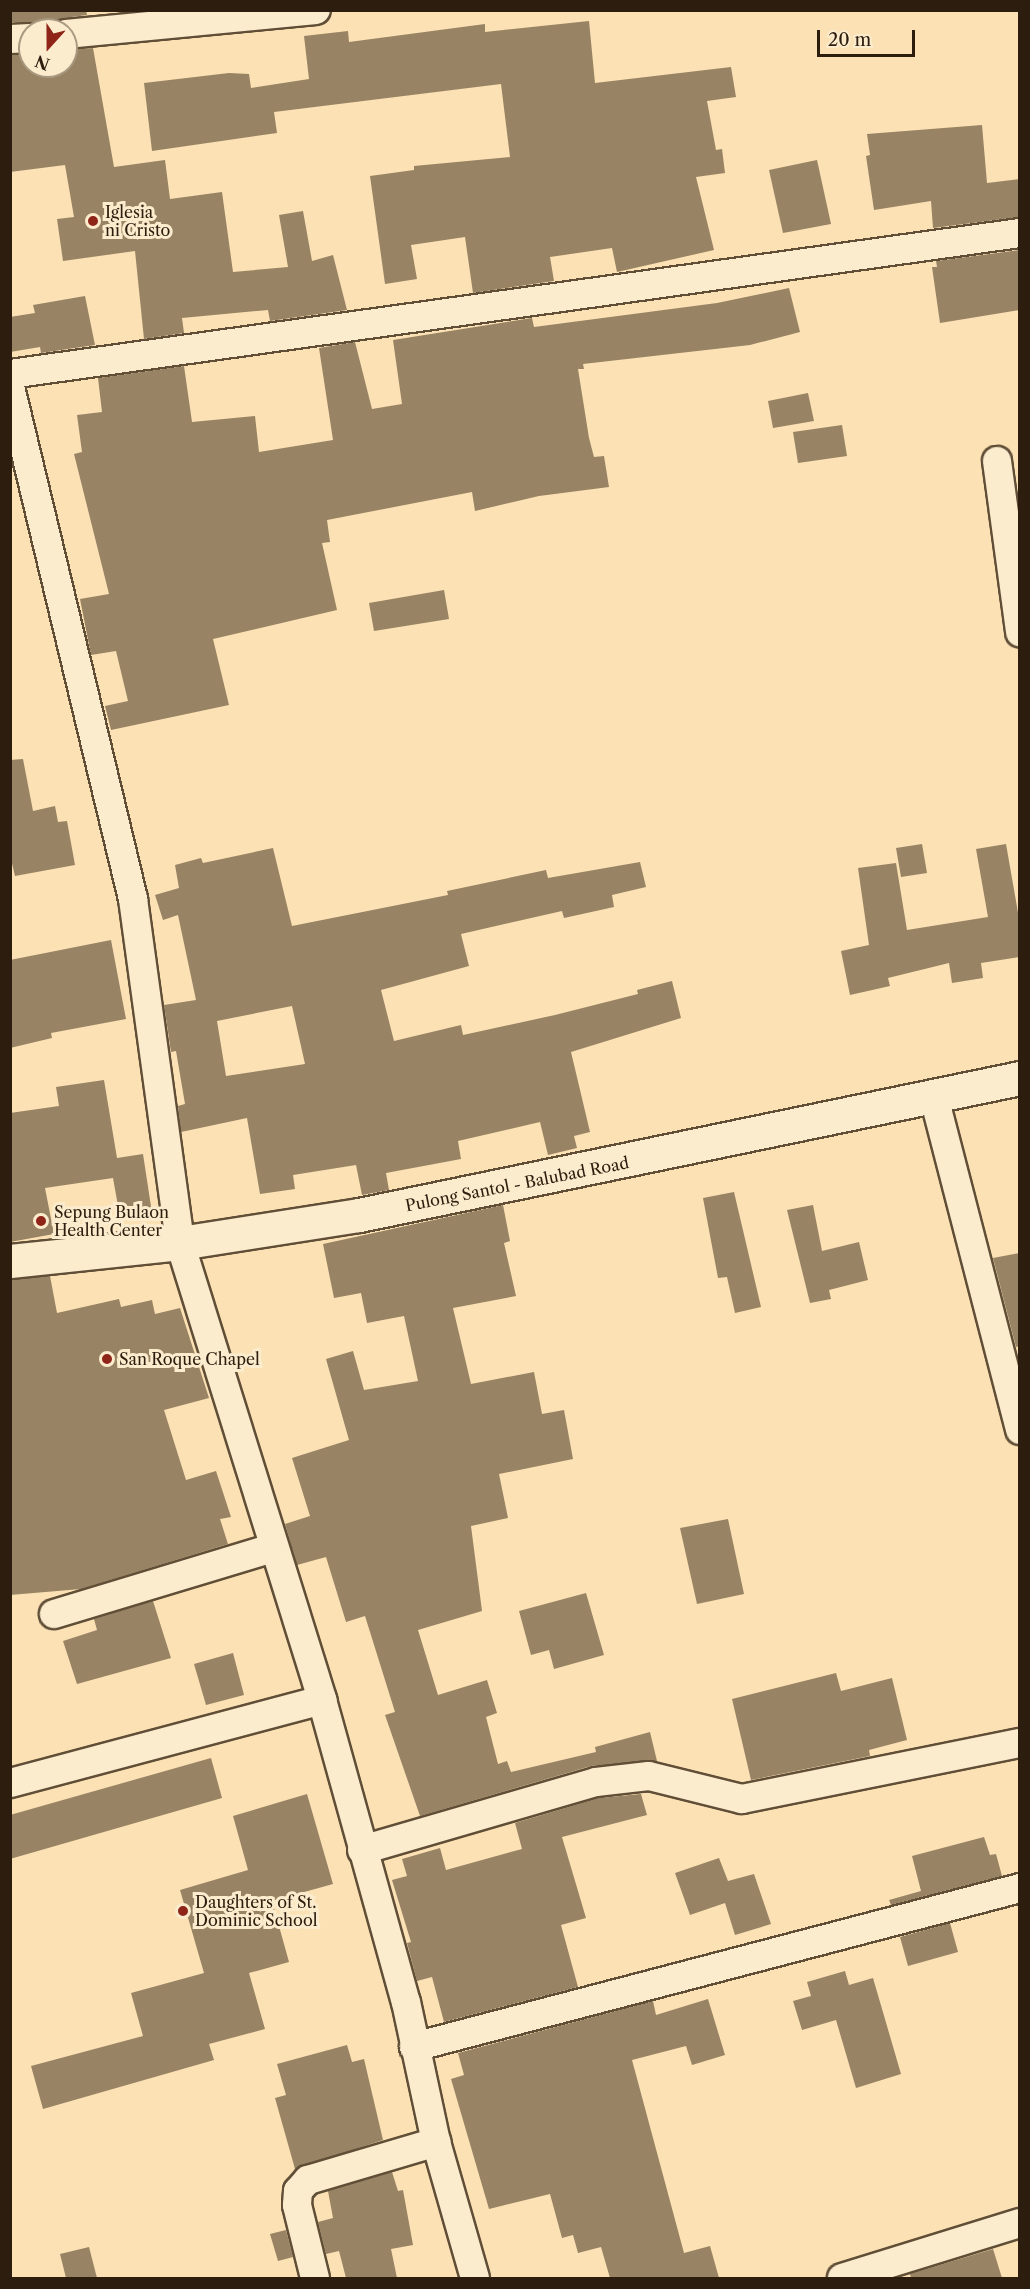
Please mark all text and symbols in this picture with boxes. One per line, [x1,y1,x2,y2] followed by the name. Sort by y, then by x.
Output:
[18,18,78,78] north arrow
[820,18,918,56] scale bar
[828,29,871,51] text: 20 m
[32,51,52,75] text: N
[105,202,170,240] place label: Iglesia ni Cristo
[86,214,100,228] marker: Iglesia ni Cristo
[403,1153,631,1215] street label: Pulong Santol - Balubad Road
[54,1202,169,1240] place label: Sepung Bulaon Health Center
[32,1212,50,1230] marker: Sepung Bulaon Health Center
[119,1349,260,1369] place label: San Roque Chapel
[100,1352,114,1366] marker: San Roque Chapel
[195,1892,317,1930] place label: Daughters of St. Dominic School
[176,1904,190,1918] marker: Daughters of St. Dominic School

